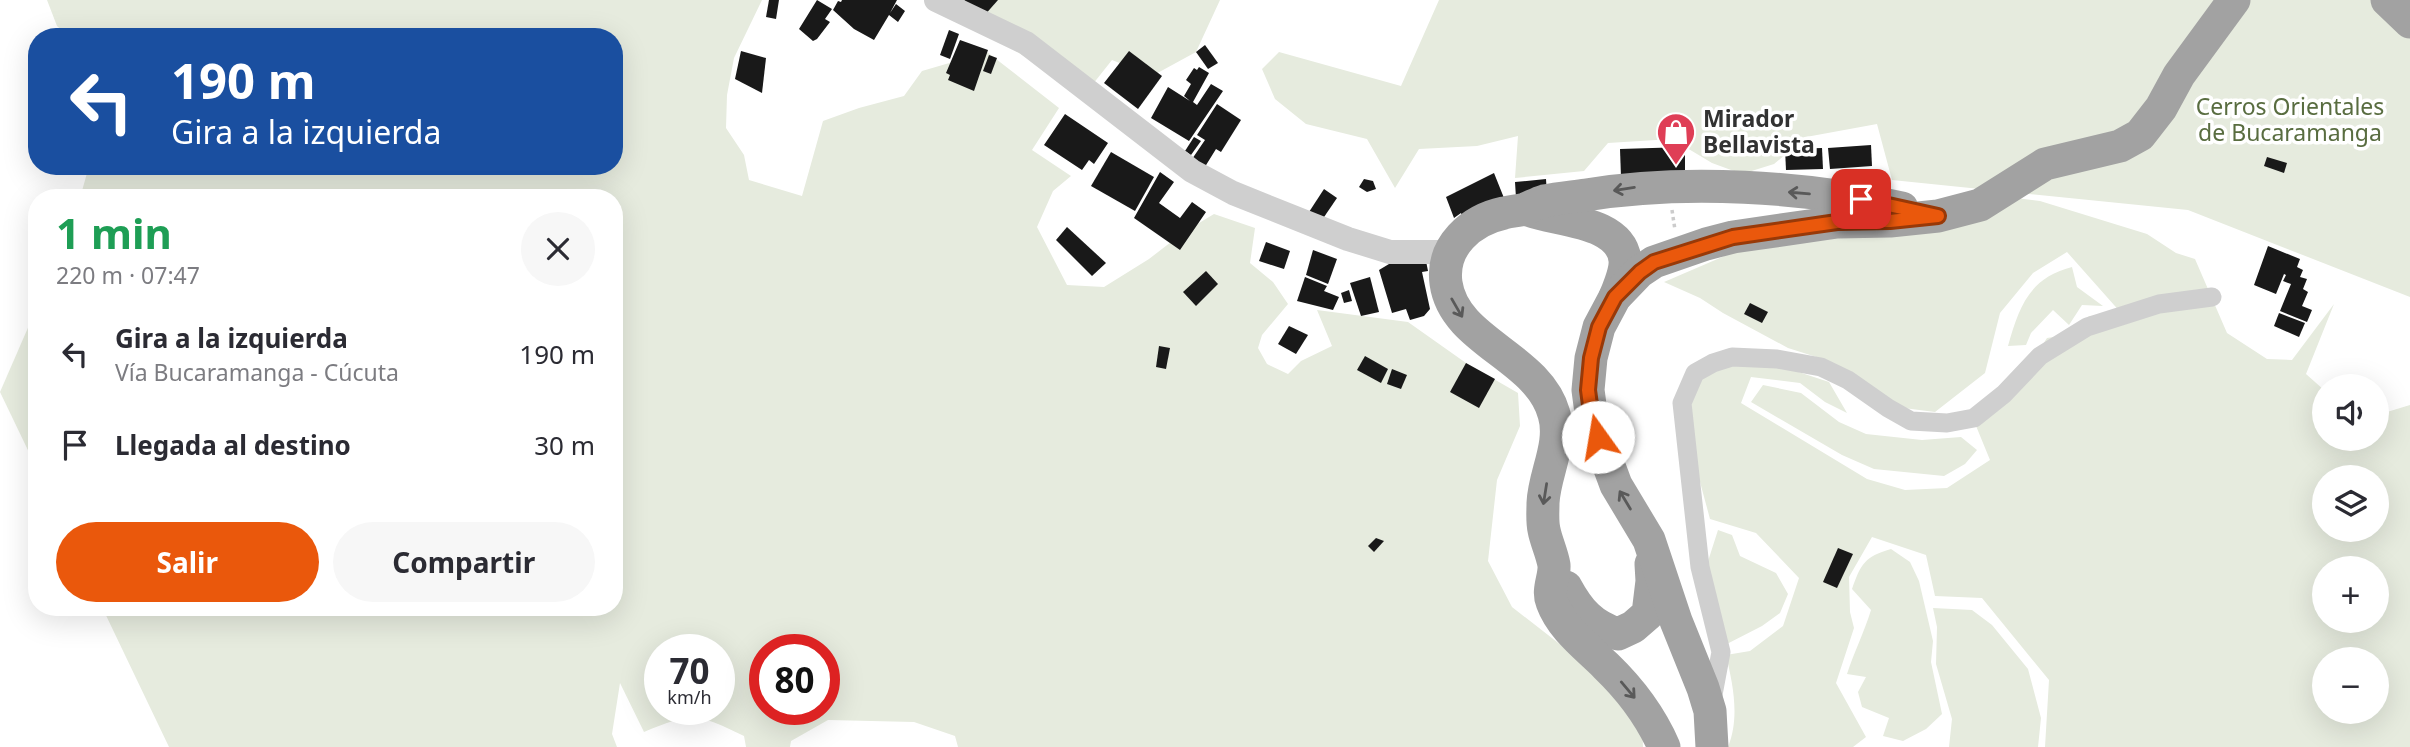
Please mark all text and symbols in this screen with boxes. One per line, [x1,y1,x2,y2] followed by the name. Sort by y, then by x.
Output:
[171,47,316,113] text: 190 m
[56,56,147,147] icon: left
[2196,90,2384,148] park label: Cerros Orientales de Bucaramanga
[1703,102,1815,160] place label: Mirador Bellavista
[171,110,441,153] text: Gira a la izquierda
[1655,111,1697,166] shop icon: Mirador Bellavista
[1831,169,1891,229] pin
[1842,180,1880,218] icon: arrive
[1613,183,1636,196] one-way arrow
[1788,186,1811,199] one-way arrow
[56,204,172,261] text: 1 min
[521,212,595,286] button: close
[56,259,200,291] text: 220 m · 07:47
[1450,298,1464,318] one-way arrow
[115,320,348,356] text: Gira a la izquierda
[56,335,94,373] icon: left
[519,336,595,372] text: 190 m
[115,356,399,388] text: Vía Bucaramanga - Cúcuta
[2312,374,2389,724] map controls
[2312,374,2389,451] button: sound
[1561,400,1635,474] position arrow
[56,426,94,464] icon: arrive
[115,427,351,463] text: Llegada al destino
[534,427,595,463] text: 30 m
[2312,465,2389,542] button: layers
[1538,482,1551,505] one-way arrow
[1618,490,1631,511] one-way arrow
[56,522,319,602] button: Salir
[333,522,595,602] button: Compartir
[2312,556,2389,633] button: +
[749,634,840,725] speed limit sign: 80
[669,647,710,694] text: 70
[2312,647,2389,724] button: −
[1620,680,1636,698] one-way arrow
[667,685,712,709] text: km/h

